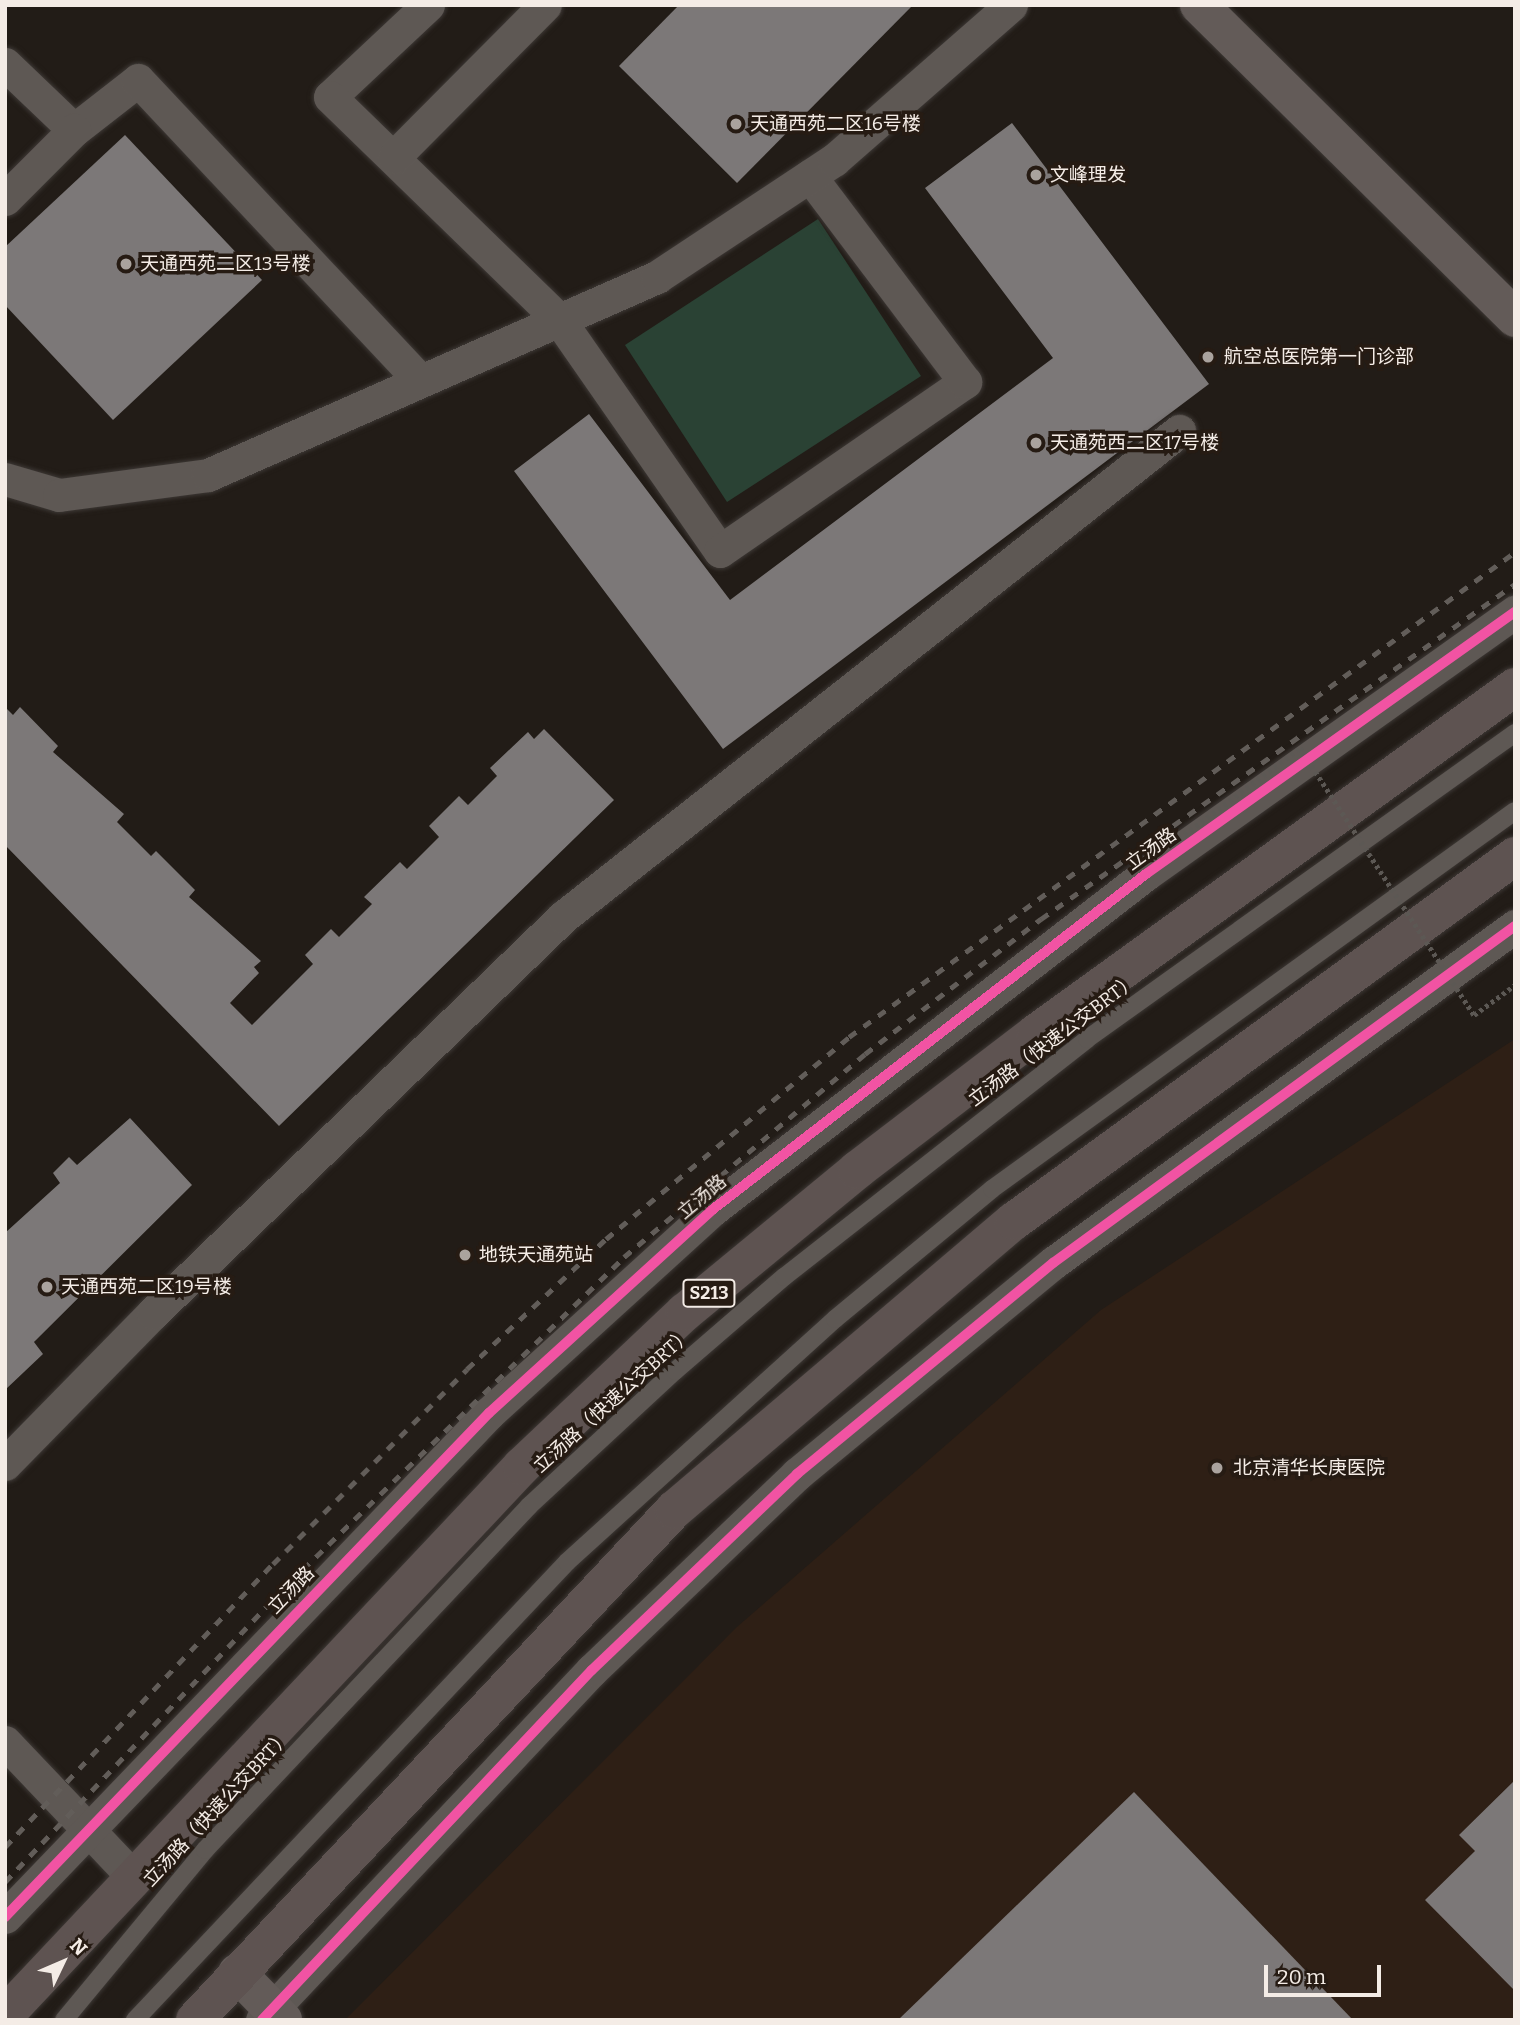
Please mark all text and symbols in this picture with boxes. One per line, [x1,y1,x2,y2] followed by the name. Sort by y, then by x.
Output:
[750,113,921,135] place label: 天通西苑二区16号楼
[728,116,744,132] marker: 天通西苑二区16号楼
[1050,164,1126,186] place label: 文峰理发
[1028,167,1044,183] marker: 文峰理发
[140,253,311,275] place label: 天通西苑二区13号楼
[118,256,134,272] marker: 天通西苑二区13号楼
[1224,346,1414,368] place label: 航空总医院第一门诊部
[1198,347,1218,367] marker: 航空总医院第一门诊部
[1050,432,1219,454] place label: 天通苑西二区17号楼
[1028,435,1044,451] marker: 天通苑西二区17号楼
[1121,823,1181,875] street label: 立汤路
[964,969,1142,1111] street label: 立汤路（快速公交BRT）
[673,1170,731,1224] street label: 立汤路
[479,1244,593,1266] place label: 地铁天通苑站
[457,1247,473,1263] marker: 地铁天通苑站
[61,1276,232,1298] place label: 天通西苑二区19号楼
[681,1278,737,1308] road number: S213
[39,1279,55,1295] marker: 天通西苑二区19号楼
[529,1323,697,1477] street label: 立汤路（快速公交BRT）
[1233,1457,1385,1479] place label: 北京清华长庚医院
[1207,1458,1227,1478] marker: 北京清华长庚医院
[263,1562,319,1618] street label: 立汤路
[138,1725,296,1891] street label: 立汤路（快速公交BRT）
[28,1927,98,1997] north arrow
[65,1934,92,1960] text: N
[1268,1952,1385,1996] scale bar
[1277,1964,1326,1990] text: 20 m

